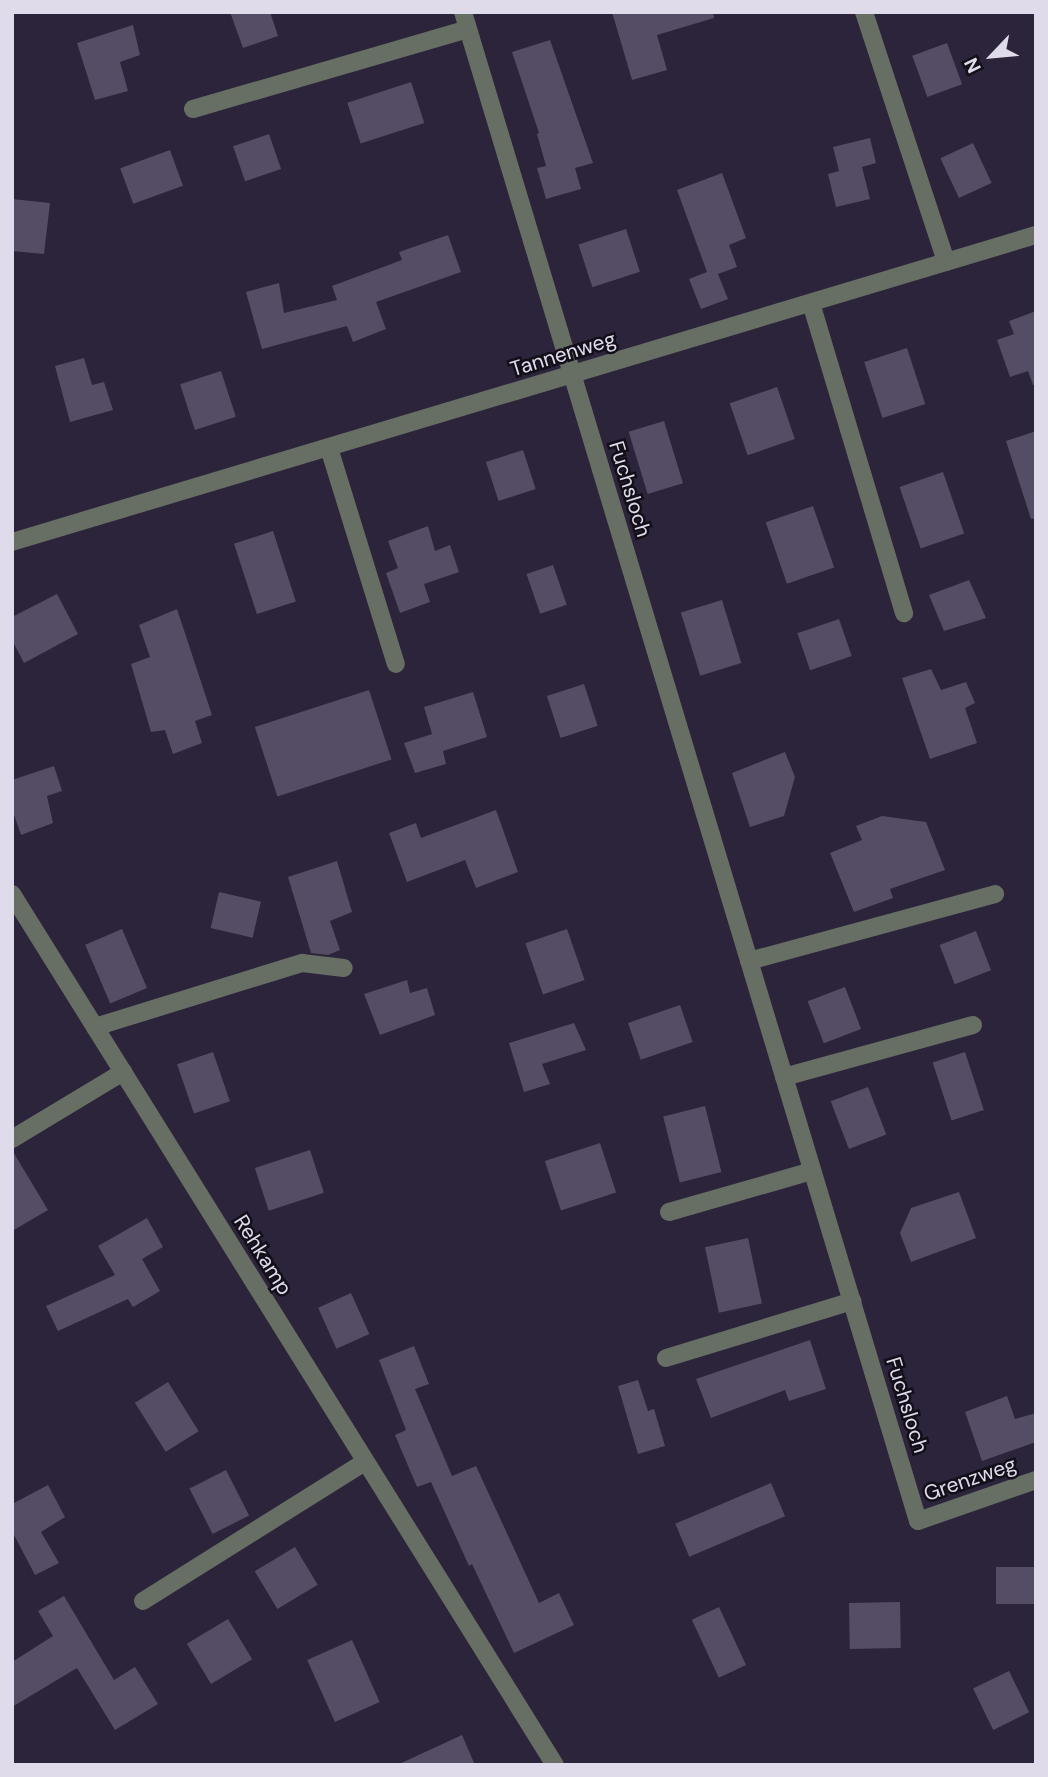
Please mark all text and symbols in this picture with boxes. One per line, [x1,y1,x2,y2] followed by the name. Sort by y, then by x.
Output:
[957,21,1027,91] north arrow
[958,54,987,77] text: N
[507,326,619,382] street label: Tannenweg
[603,438,657,540] street label: Fuchsloch
[229,1210,297,1300] street label: Rehkamp
[880,1354,934,1456] street label: Fuchsloch
[920,1451,1020,1507] street label: Grenzweg

